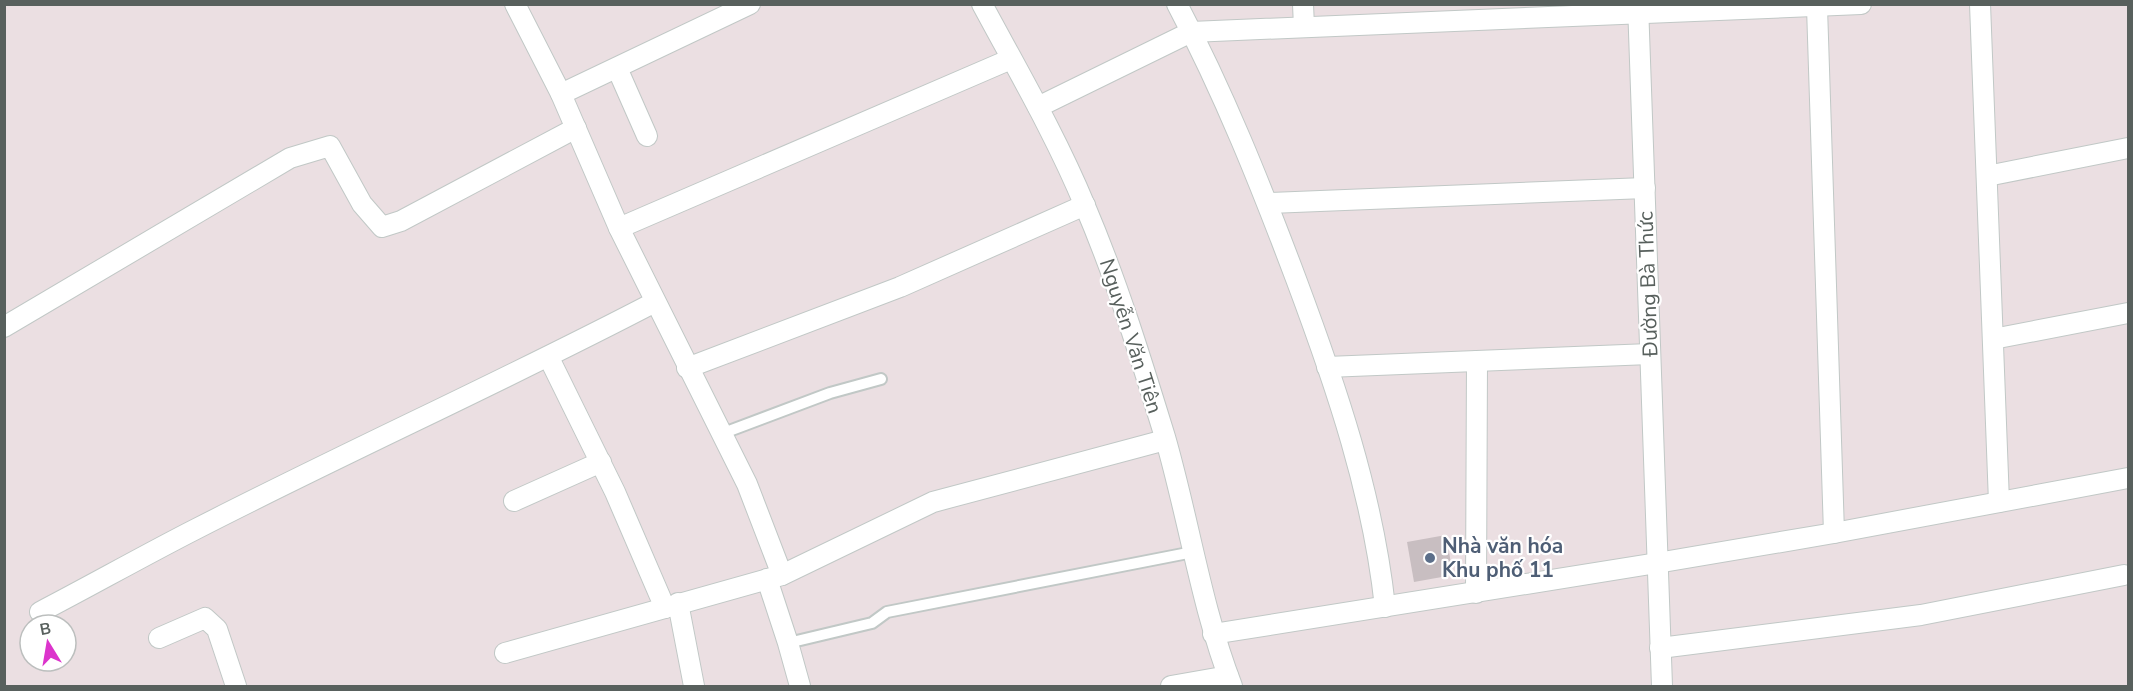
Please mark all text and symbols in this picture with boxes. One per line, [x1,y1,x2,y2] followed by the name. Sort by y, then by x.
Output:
[1631,211,1665,358] street label: Đường Bà Thức
[1093,255,1169,417] street label: Nguyễn Văn Tiên
[1442,532,1563,584] place label: Nhà văn hóa Khu phố 11
[1423,551,1437,565] marker: Nhà văn hóa Khu phố 11
[18,613,78,673] north arrow
[38,617,53,641] text: B

